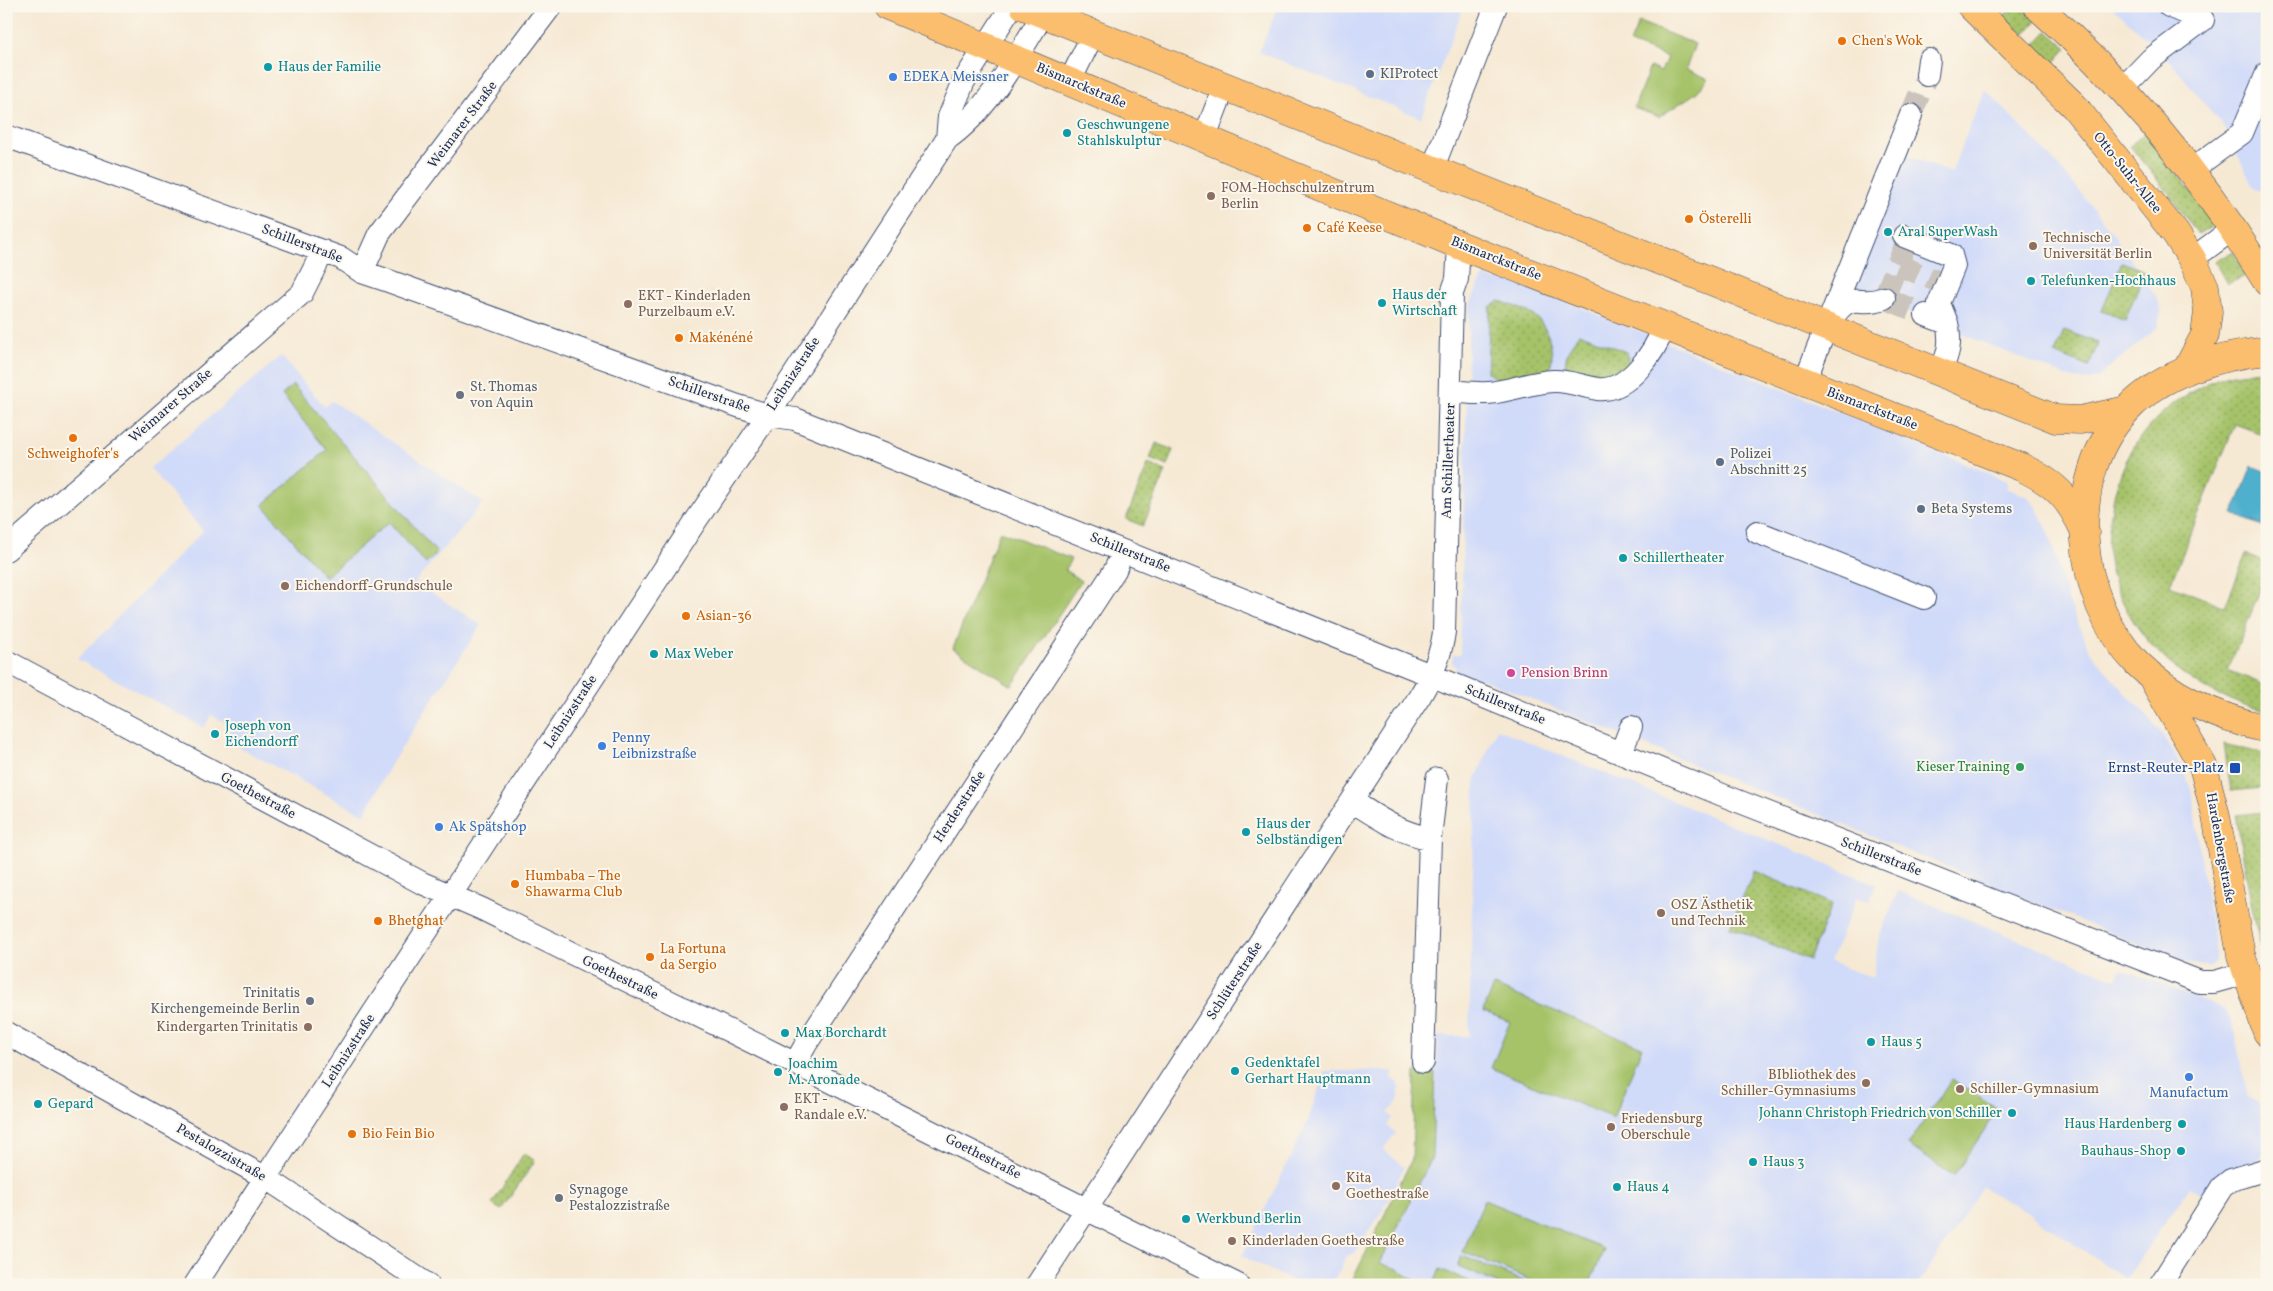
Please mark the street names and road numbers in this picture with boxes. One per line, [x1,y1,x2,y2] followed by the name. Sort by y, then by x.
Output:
[1033,58,1129,114] street label: Bismarckstraße
[424,77,502,173] street label: Weimarer Straße
[2088,128,2166,218] street label: Otto-Suhr-Allee
[259,220,346,268] street label: Schillerstraße
[1448,232,1545,286] street label: Bismarckstraße
[763,333,825,415] street label: Leibnizstraße
[125,364,217,448] street label: Weimarer Straße
[665,372,753,418] street label: Schillerstraße
[1824,383,1921,435] street label: Bismarckstraße
[1437,403,1461,519] street label: Am Schillertheater
[1087,528,1174,578] street label: Schillerstraße
[540,671,602,753] street label: Leibnizstraße
[1462,680,1549,730] street label: Schillerstraße
[930,767,991,847] street label: Herderstraße
[217,768,299,824] street label: Goethestraße
[2201,791,2239,905] street label: Hardenbergstraße
[1838,833,1925,881] street label: Schillerstraße
[1202,938,1268,1024] street label: Schlüterstraße
[579,951,662,1005] street label: Goethestraße
[318,1010,380,1092] street label: Leibnizstraße
[173,1120,270,1187] street label: Pestalozzistraße
[942,1130,1025,1184] street label: Goethestraße

